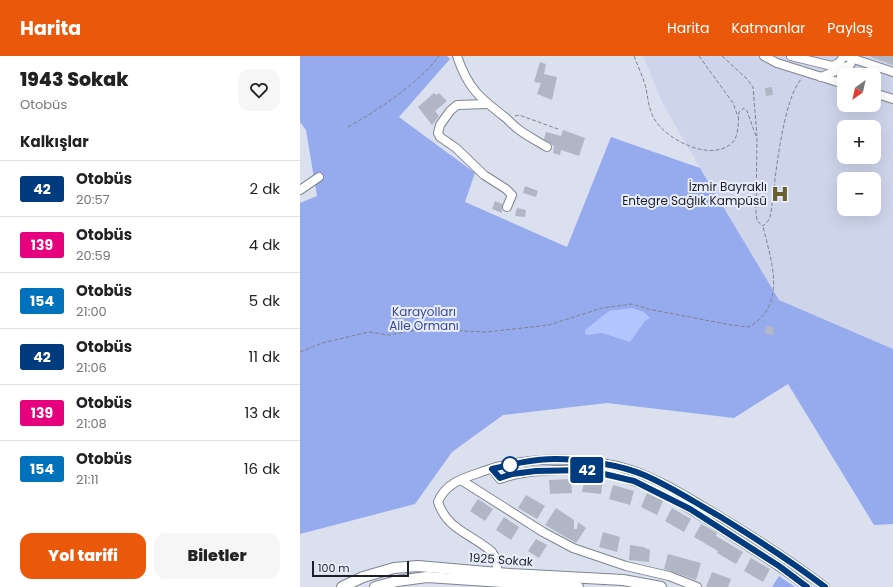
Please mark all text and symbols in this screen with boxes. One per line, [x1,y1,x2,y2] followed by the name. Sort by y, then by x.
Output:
[20,15,81,42] text: Harita
[667,18,709,38] text: Harita
[731,18,805,38] text: Katmanlar
[827,18,873,38] text: Paylaş
[20,66,129,93] text: 1943 Sokak
[837,68,881,112] north arrow
[837,68,881,216] map controls
[238,69,280,111] button: heart
[20,95,67,114] text: Otobüs
[837,120,881,164] button: +
[20,131,89,152] text: Kalkışlar
[76,168,132,189] text: Otobüs
[837,172,881,216] button: −
[250,178,280,199] text: 2 dk
[622,178,767,209] place label: İzmir Bayraklı Entegre Sağlık Kampüsü
[33,179,51,199] text: 42
[770,184,790,204] hospital icon: İzmir Bayraklı Entegre Sağlık Kampüsü
[76,190,110,209] text: 20:57
[76,224,132,245] text: Otobüs
[249,234,280,255] text: 4 dk
[31,235,53,255] text: 139
[76,246,111,265] text: 20:59
[76,280,132,301] text: Otobüs
[249,290,280,311] text: 5 dk
[30,291,54,311] text: 154
[76,302,107,321] text: 21:00
[389,303,459,334] park label: Karayolları Aile Ormanı
[76,336,132,357] text: Otobüs
[249,346,280,367] text: 11 dk
[33,347,51,367] text: 42
[76,358,107,377] text: 21:06
[76,392,132,413] text: Otobüs
[244,402,280,423] text: 13 dk
[31,403,53,423] text: 139
[76,414,107,433] text: 21:08
[76,448,132,469] text: Otobüs
[501,456,519,474] unlabelled marker
[569,457,605,483] line badge: 42
[244,458,280,479] text: 16 dk
[30,459,54,479] text: 154
[578,460,596,480] text: 42
[76,470,99,489] text: 21:11
[20,533,146,579] button: Yol tarifi
[154,533,280,579] button: Biletler
[468,549,534,570] street label: 1925 Sokak
[312,559,409,578] scale bar
[318,560,350,576] text: 100 m

